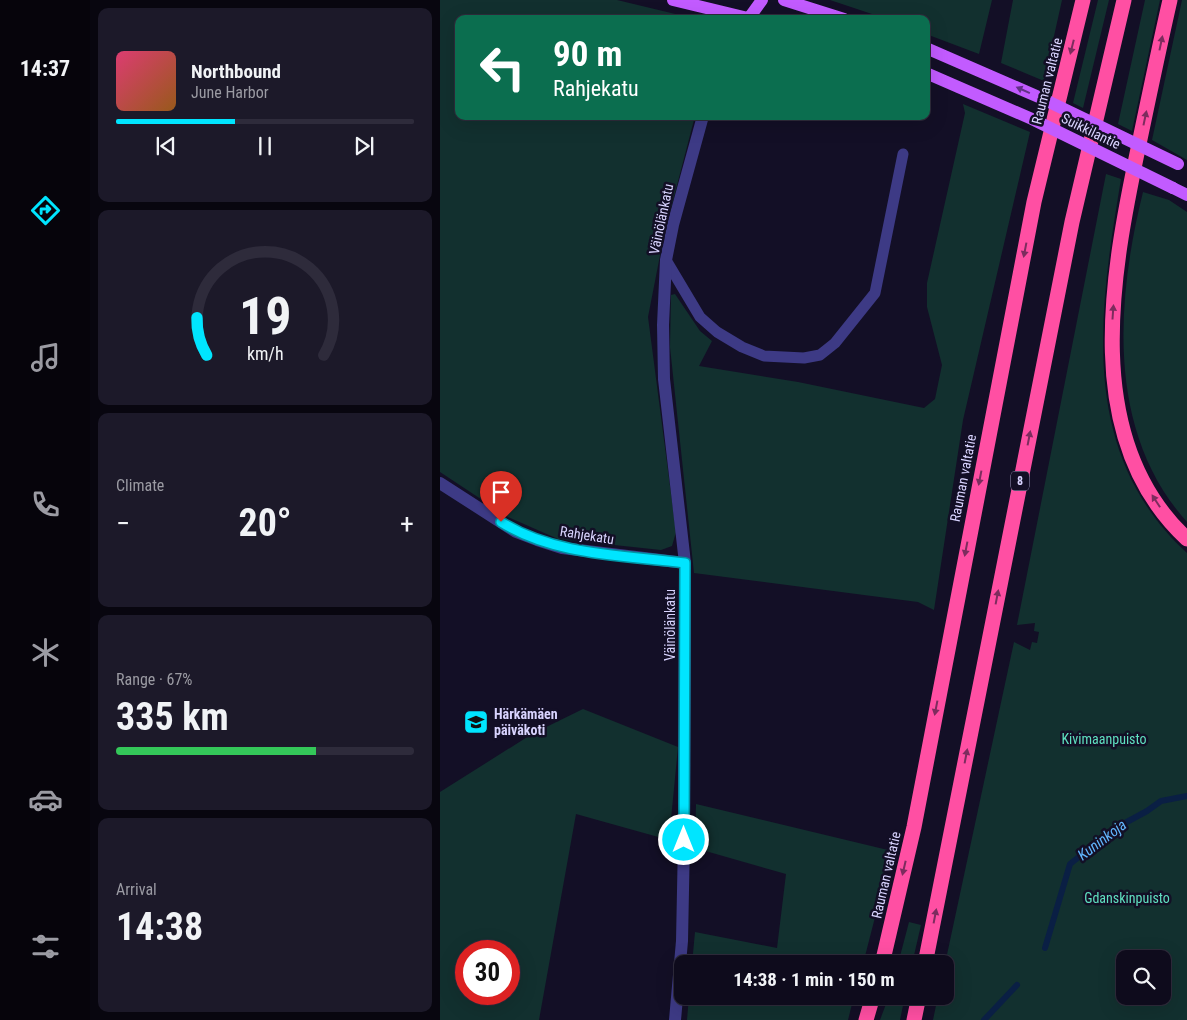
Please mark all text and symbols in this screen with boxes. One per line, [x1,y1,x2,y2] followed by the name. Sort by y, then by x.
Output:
[553,34,622,75] text: 90 m
[1157,34,1165,50] one-way arrow
[470,35,535,100] icon: left
[1029,36,1066,126] street label: Rauman valtatie
[1068,40,1076,55] one-way arrow
[20,56,70,81] text: 14:37
[191,60,281,83] text: Northbound
[553,76,639,101] text: Rahjekatu
[191,83,269,102] text: June Harbor
[1016,86,1030,94] one-way arrow
[1141,109,1149,125] one-way arrow
[1059,110,1124,152] street label: Suikkilantie
[152,132,180,160] icon: previous
[251,132,279,160] icon: pause
[350,132,378,160] icon: next
[646,182,676,256] street label: Väinölänkatu
[28,193,63,228] icon: directions
[1021,242,1029,257] one-way arrow
[239,286,291,347] text: 19
[1109,304,1117,320] one-way arrow
[28,340,63,375] icon: music
[247,343,283,364] text: km/h
[1025,430,1033,445] one-way arrow
[947,433,979,523] street label: Rauman valtatie
[975,470,983,486] one-way arrow
[480,471,522,522] pin
[1011,472,1029,491] road number: 8
[116,476,164,495] text: Climate
[487,478,515,506] icon: arrive
[28,487,63,522] icon: phone
[1152,495,1161,508] one-way arrow
[238,501,292,545] text: 20°
[116,507,130,540] text: −
[400,507,414,540] text: +
[559,523,615,547] street label: Rahjekatu
[962,541,970,556] one-way arrow
[662,589,678,661] street label: Väinölänkatu
[994,589,1002,605] one-way arrow
[28,635,63,670] icon: climate
[116,670,192,689] text: Range · 67%
[116,695,229,739] text: 335 km
[931,701,939,717] one-way arrow
[494,706,558,738] place label: Härkämäen päiväkoti
[463,709,489,735] school or university icon: Härkämäen päiväkoti
[1061,731,1147,747] park label: Kivimaanpuisto
[962,749,970,764] one-way arrow
[28,782,63,817] icon: car
[657,813,709,865] position arrow
[1074,816,1130,864] water label: Kuninkoja
[868,830,904,920] street label: Rauman valtatie
[900,860,908,875] one-way arrow
[116,880,157,899] text: Arrival
[1084,890,1170,906] park label: Gdanskinpuisto
[116,905,203,949] text: 14:38
[931,907,939,923] one-way arrow
[28,929,63,964] icon: filters
[455,940,520,1005] speed limit sign: 30
[1116,950,1171,1005] map controls
[1116,950,1171,1005] button: search
[733,968,895,991] text: 14:38 · 1 min · 150 m

